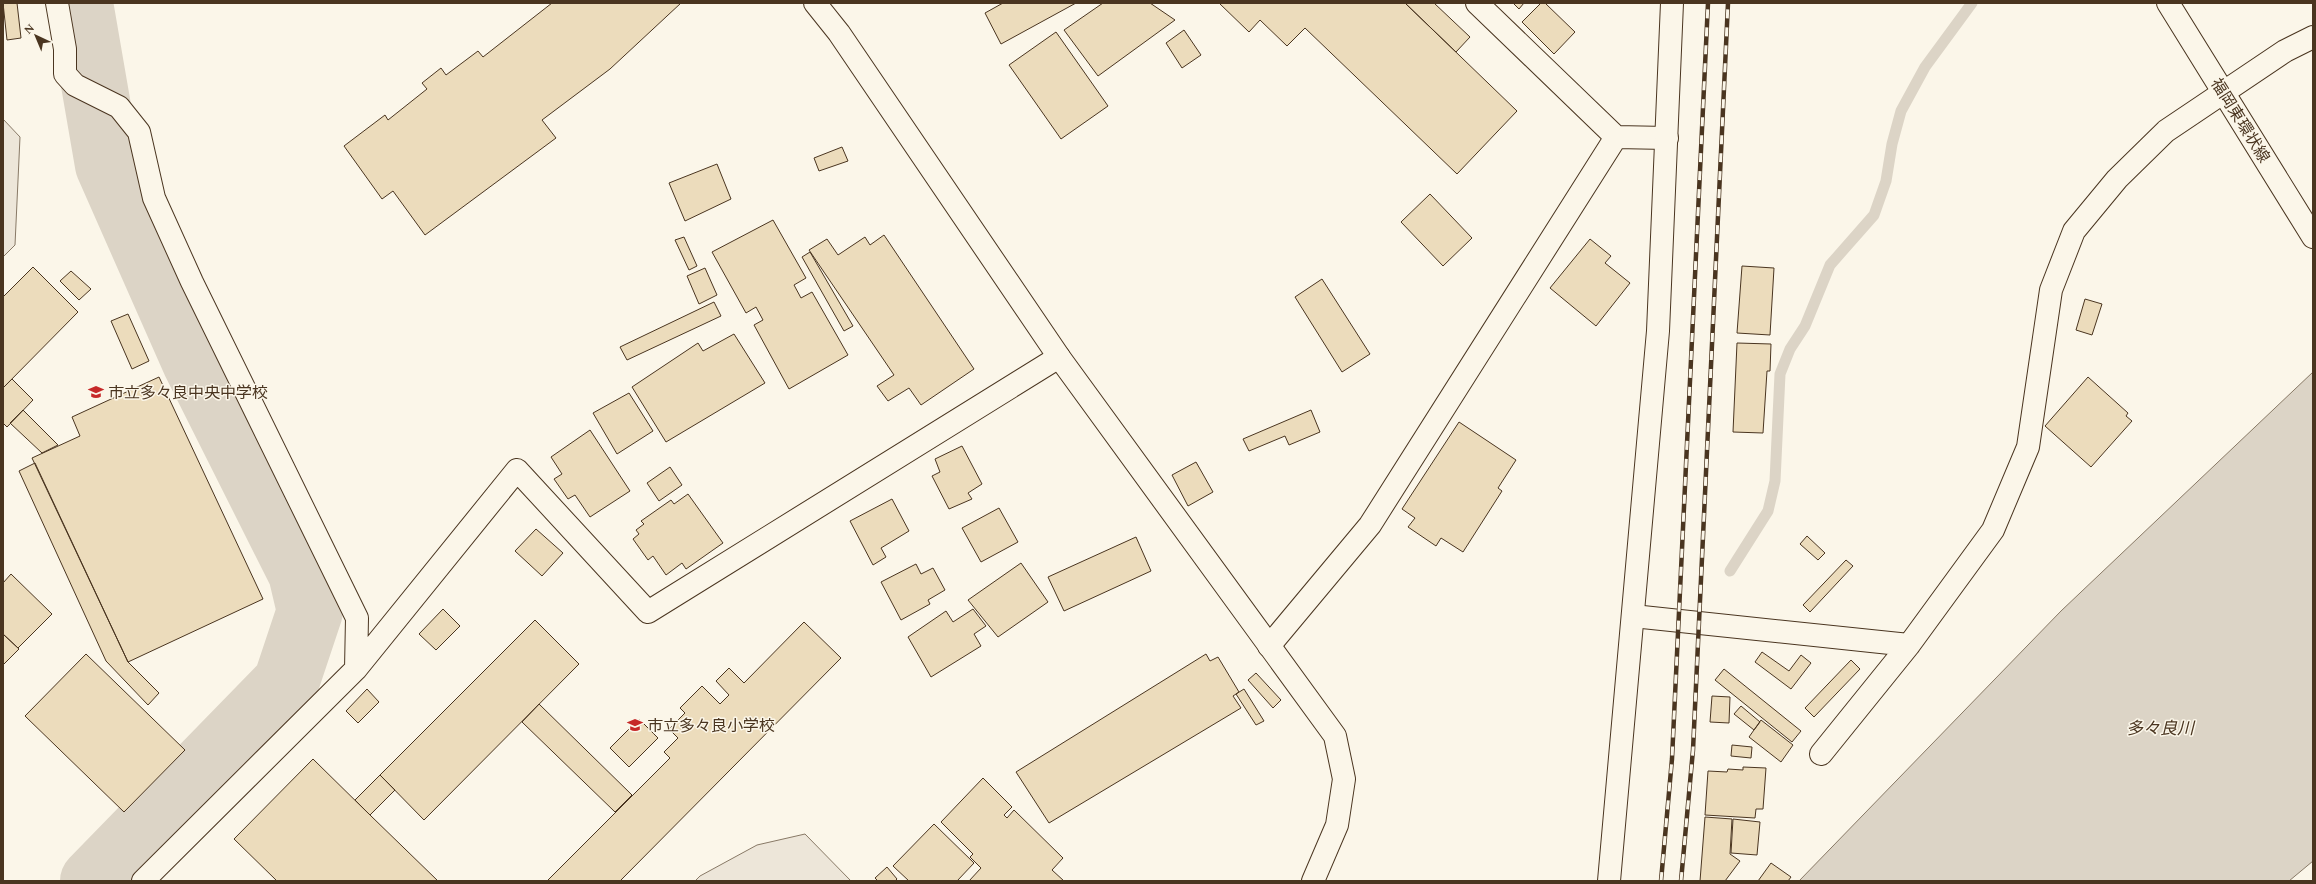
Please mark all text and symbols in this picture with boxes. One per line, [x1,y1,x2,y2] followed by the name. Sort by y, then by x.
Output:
[16,16,56,56] north arrow
[20,20,39,38] text: N
[2205,73,2276,168] street label: 福岡東環状線
[108,381,268,405] place label: 市立多々良中央中学校
[87,383,105,401] school or university icon: 市立多々良中央中学校
[647,714,775,738] place label: 市立多々良小学校
[626,716,644,734] school or university icon: 市立多々良小学校
[2126,716,2196,742] water label: 多々良川

